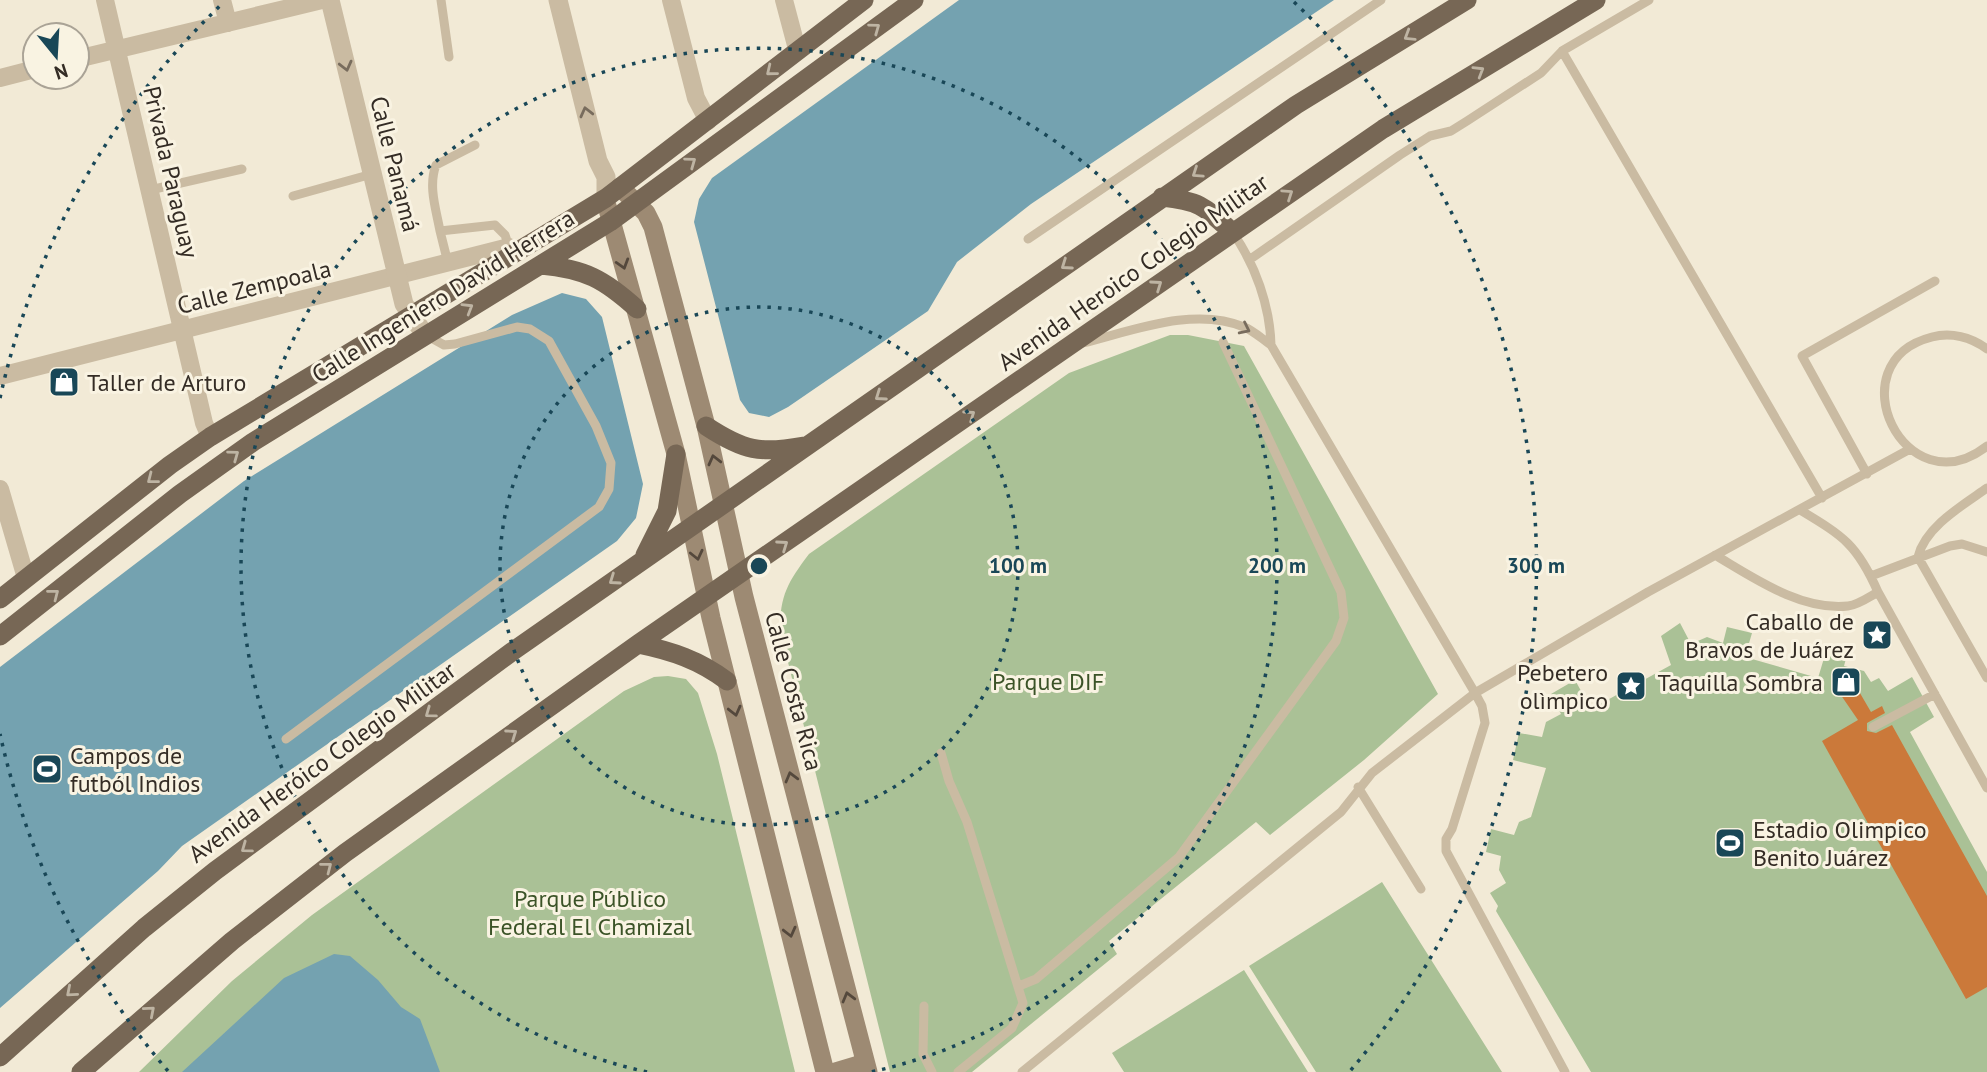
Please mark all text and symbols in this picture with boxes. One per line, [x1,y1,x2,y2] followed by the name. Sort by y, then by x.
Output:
[21,21,91,91] north arrow
[867,24,880,36] one-way arrow
[1403,27,1416,40] one-way arrow
[52,59,71,86] text: N
[338,60,352,72] one-way arrow
[766,62,778,75] one-way arrow
[1472,66,1485,79] one-way arrow
[136,83,206,261] street label: Privada Paraguay
[363,93,427,235] street label: Calle Panamá
[580,106,594,118] one-way arrow
[684,158,696,170] one-way arrow
[1192,165,1205,177] one-way arrow
[992,167,1274,377] street label: Avenida Heroico Colegio Militar
[1280,189,1293,202] one-way arrow
[306,202,580,390] street label: Calle Ingeniero David Herrera
[174,253,334,321] street label: Calle Zempoala
[1061,257,1074,269] one-way arrow
[614,258,629,270] one-way arrow
[1149,281,1162,293] one-way arrow
[461,304,474,317] one-way arrow
[1238,321,1251,334] one-way arrow
[47,365,81,399] shop icon: Taller de Arturo
[87,367,246,398] place label: Taller de Arturo
[875,388,888,400] one-way arrow
[962,411,975,423] one-way arrow
[226,451,239,464] one-way arrow
[708,454,723,466] one-way arrow
[147,470,160,483] one-way arrow
[775,541,788,553] one-way arrow
[689,549,703,561] one-way arrow
[989,552,1047,579] text: 100 m
[1248,552,1306,579] text: 200 m
[1507,552,1565,579] text: 300 m
[747,554,771,578] centre of rings
[609,572,622,584] one-way arrow
[46,589,58,602] one-way arrow
[1685,606,1854,665] place label: Caballo de Bravos de Juárez
[758,608,830,774] street label: Calle Costa Rica
[1860,618,1894,652] place icon: Caballo de Bravos de Juárez
[182,654,462,870] street label: Avenida Heróico Colegio Militar
[1517,657,1608,716] place label: Pebetero olìmpico
[1829,665,1863,699] shop icon: Taquilla Sombra
[992,666,1104,697] park label: Parque DIF
[1658,667,1823,698] place label: Taquilla Sombra
[1614,669,1648,703] place icon: Pebetero olìmpico
[425,705,437,717] one-way arrow
[727,705,741,717] one-way arrow
[504,730,517,742] one-way arrow
[70,740,200,799] place label: Campos de futból Indios
[30,752,64,786] sports icon: Campos de futból Indios
[785,771,799,783] one-way arrow
[1753,814,1927,873] place label: Estadio Olimpico Benito Juárez
[1713,826,1747,860] sports icon: Estadio Olimpico Benito Juárez
[241,839,254,852] one-way arrow
[319,863,331,876] one-way arrow
[488,883,692,942] park label: Parque Público Federal El Chamizal
[782,926,796,938] one-way arrow
[66,984,79,996] one-way arrow
[842,991,856,1003] one-way arrow
[142,1007,155,1019] one-way arrow

